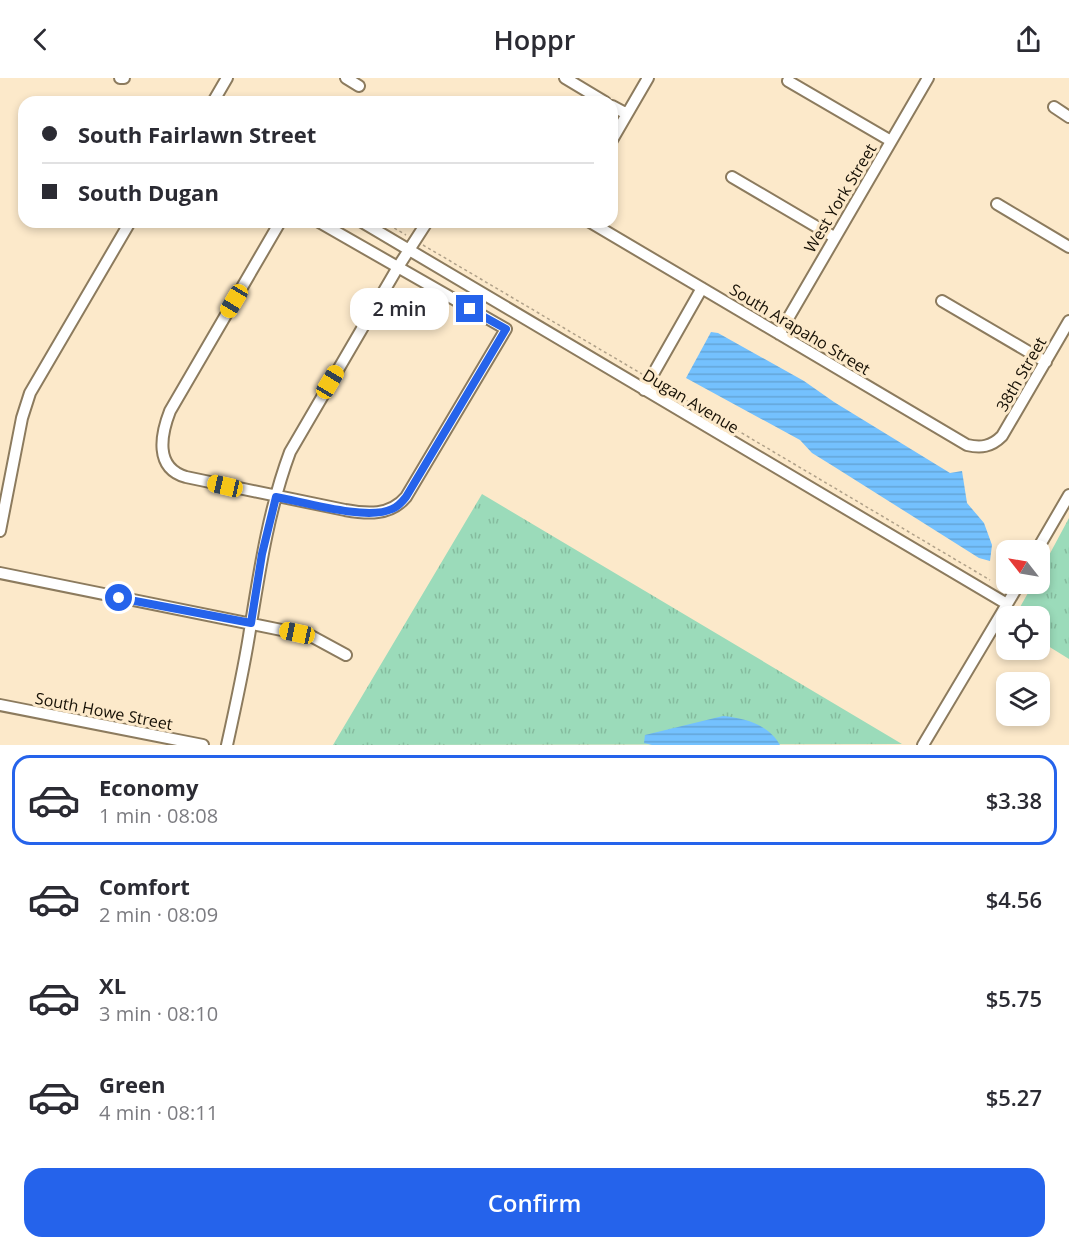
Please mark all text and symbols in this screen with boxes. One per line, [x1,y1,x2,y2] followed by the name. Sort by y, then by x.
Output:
[493,21,576,58] text: Hoppr
[24,23,57,56] icon: back
[1012,23,1045,56] icon: share
[78,119,316,149] text: South Fairlawn Street
[799,139,881,257] street label: West York Street
[78,177,219,207] text: South Dugan
[726,278,875,380] street label: South Arapaho Street
[217,281,251,321] car
[350,288,449,330] callout: 2 min
[373,295,427,322] text: 2 min
[456,295,483,322] route end
[991,332,1051,415] street label: 38th Street
[313,362,347,402] car
[639,364,743,438] street label: Dugan Avenue
[205,473,245,499] car
[996,540,1050,594] north arrow
[996,540,1050,726] map controls
[105,584,132,611] route start
[996,606,1050,660] button: locate
[278,620,316,646] car
[996,672,1050,726] button: layers
[33,687,175,735] street label: South Howe Street
[99,772,198,802] text: Economy
[27,773,81,827] icon: car
[986,785,1042,815] text: $3.38
[99,802,218,829] text: 1 min · 08:08
[99,871,190,901] text: Comfort
[27,872,81,926] icon: car
[986,884,1042,914] text: $4.56
[99,901,218,928] text: 2 min · 08:09
[99,970,126,1000] text: XL
[27,971,81,1025] icon: car
[986,983,1042,1013] text: $5.75
[99,1000,218,1027] text: 3 min · 08:10
[99,1069,165,1099] text: Green
[27,1070,81,1124] icon: car
[986,1082,1042,1112] text: $5.27
[99,1099,218,1126] text: 4 min · 08:11
[24,1168,1045,1237] button: Confirm

